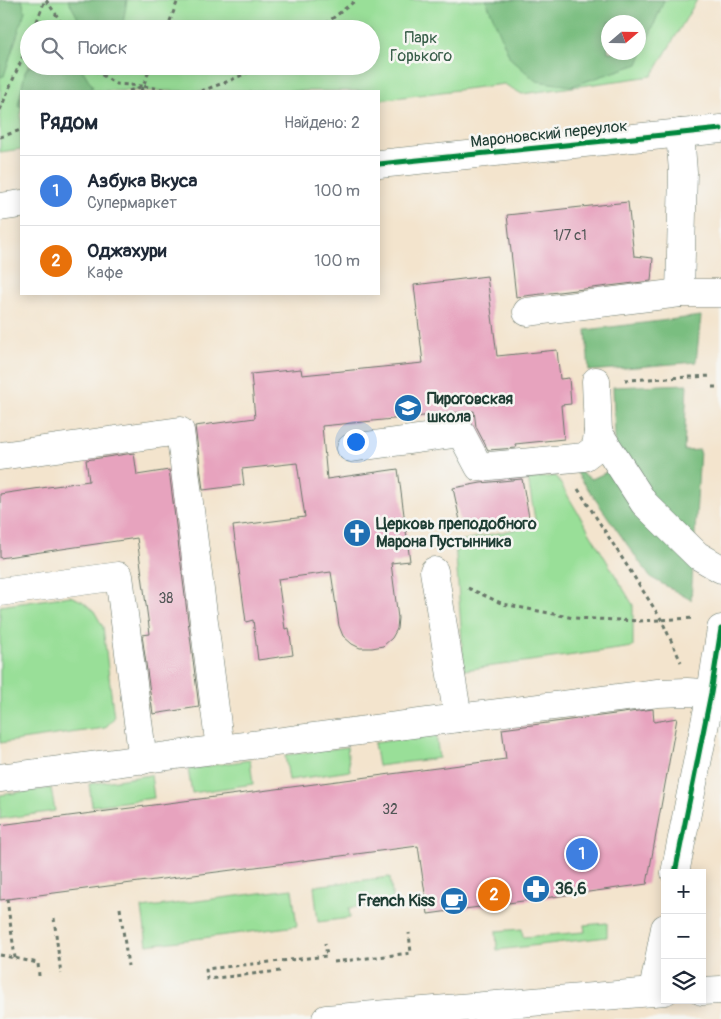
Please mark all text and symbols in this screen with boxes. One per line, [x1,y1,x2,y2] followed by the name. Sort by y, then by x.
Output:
[601,15,646,60] north arrow
[20,20,380,75] search box
[390,28,452,66] park label: Парк Горького
[38,34,66,62] icon: search
[78,36,128,60] text: Поиск
[40,109,98,136] text: Рядом
[284,113,360,133] text: Найдено: 2
[469,116,629,152] street label: Мароновский переулок
[87,169,197,193] text: Азбука Вкуса
[53,181,59,201] text: 1
[314,181,360,201] text: 100 m
[87,193,177,213] text: Супермаркет
[553,227,587,244] house number: 1/7 с1
[87,239,167,263] text: Оджахури
[52,251,60,271] text: 2
[314,251,360,271] text: 100 m
[87,263,123,283] text: Кафе
[427,389,514,427] place label: Пироговская школа
[393,393,423,423] school or university icon: Пироговская школа
[343,429,369,455] your location
[376,514,537,552] place label: Церковь преподобного Марона Пустынника
[342,518,372,548] church icon: Церковь преподобного Марона Пустынника
[159,590,173,607] house number: 38
[382,801,398,818] house number: 32
[566,835,598,873] pin: 1
[661,869,706,1004] map controls
[661,869,706,914] button: +
[521,874,551,904] pharmacy icon: 36,6
[478,876,510,914] pin: 2
[555,879,587,899] place label: 36,6
[439,886,469,916] cafe icon: French Kiss
[357,891,436,911] place label: French Kiss
[661,914,706,959] button: −
[661,959,706,1004] button: layers

